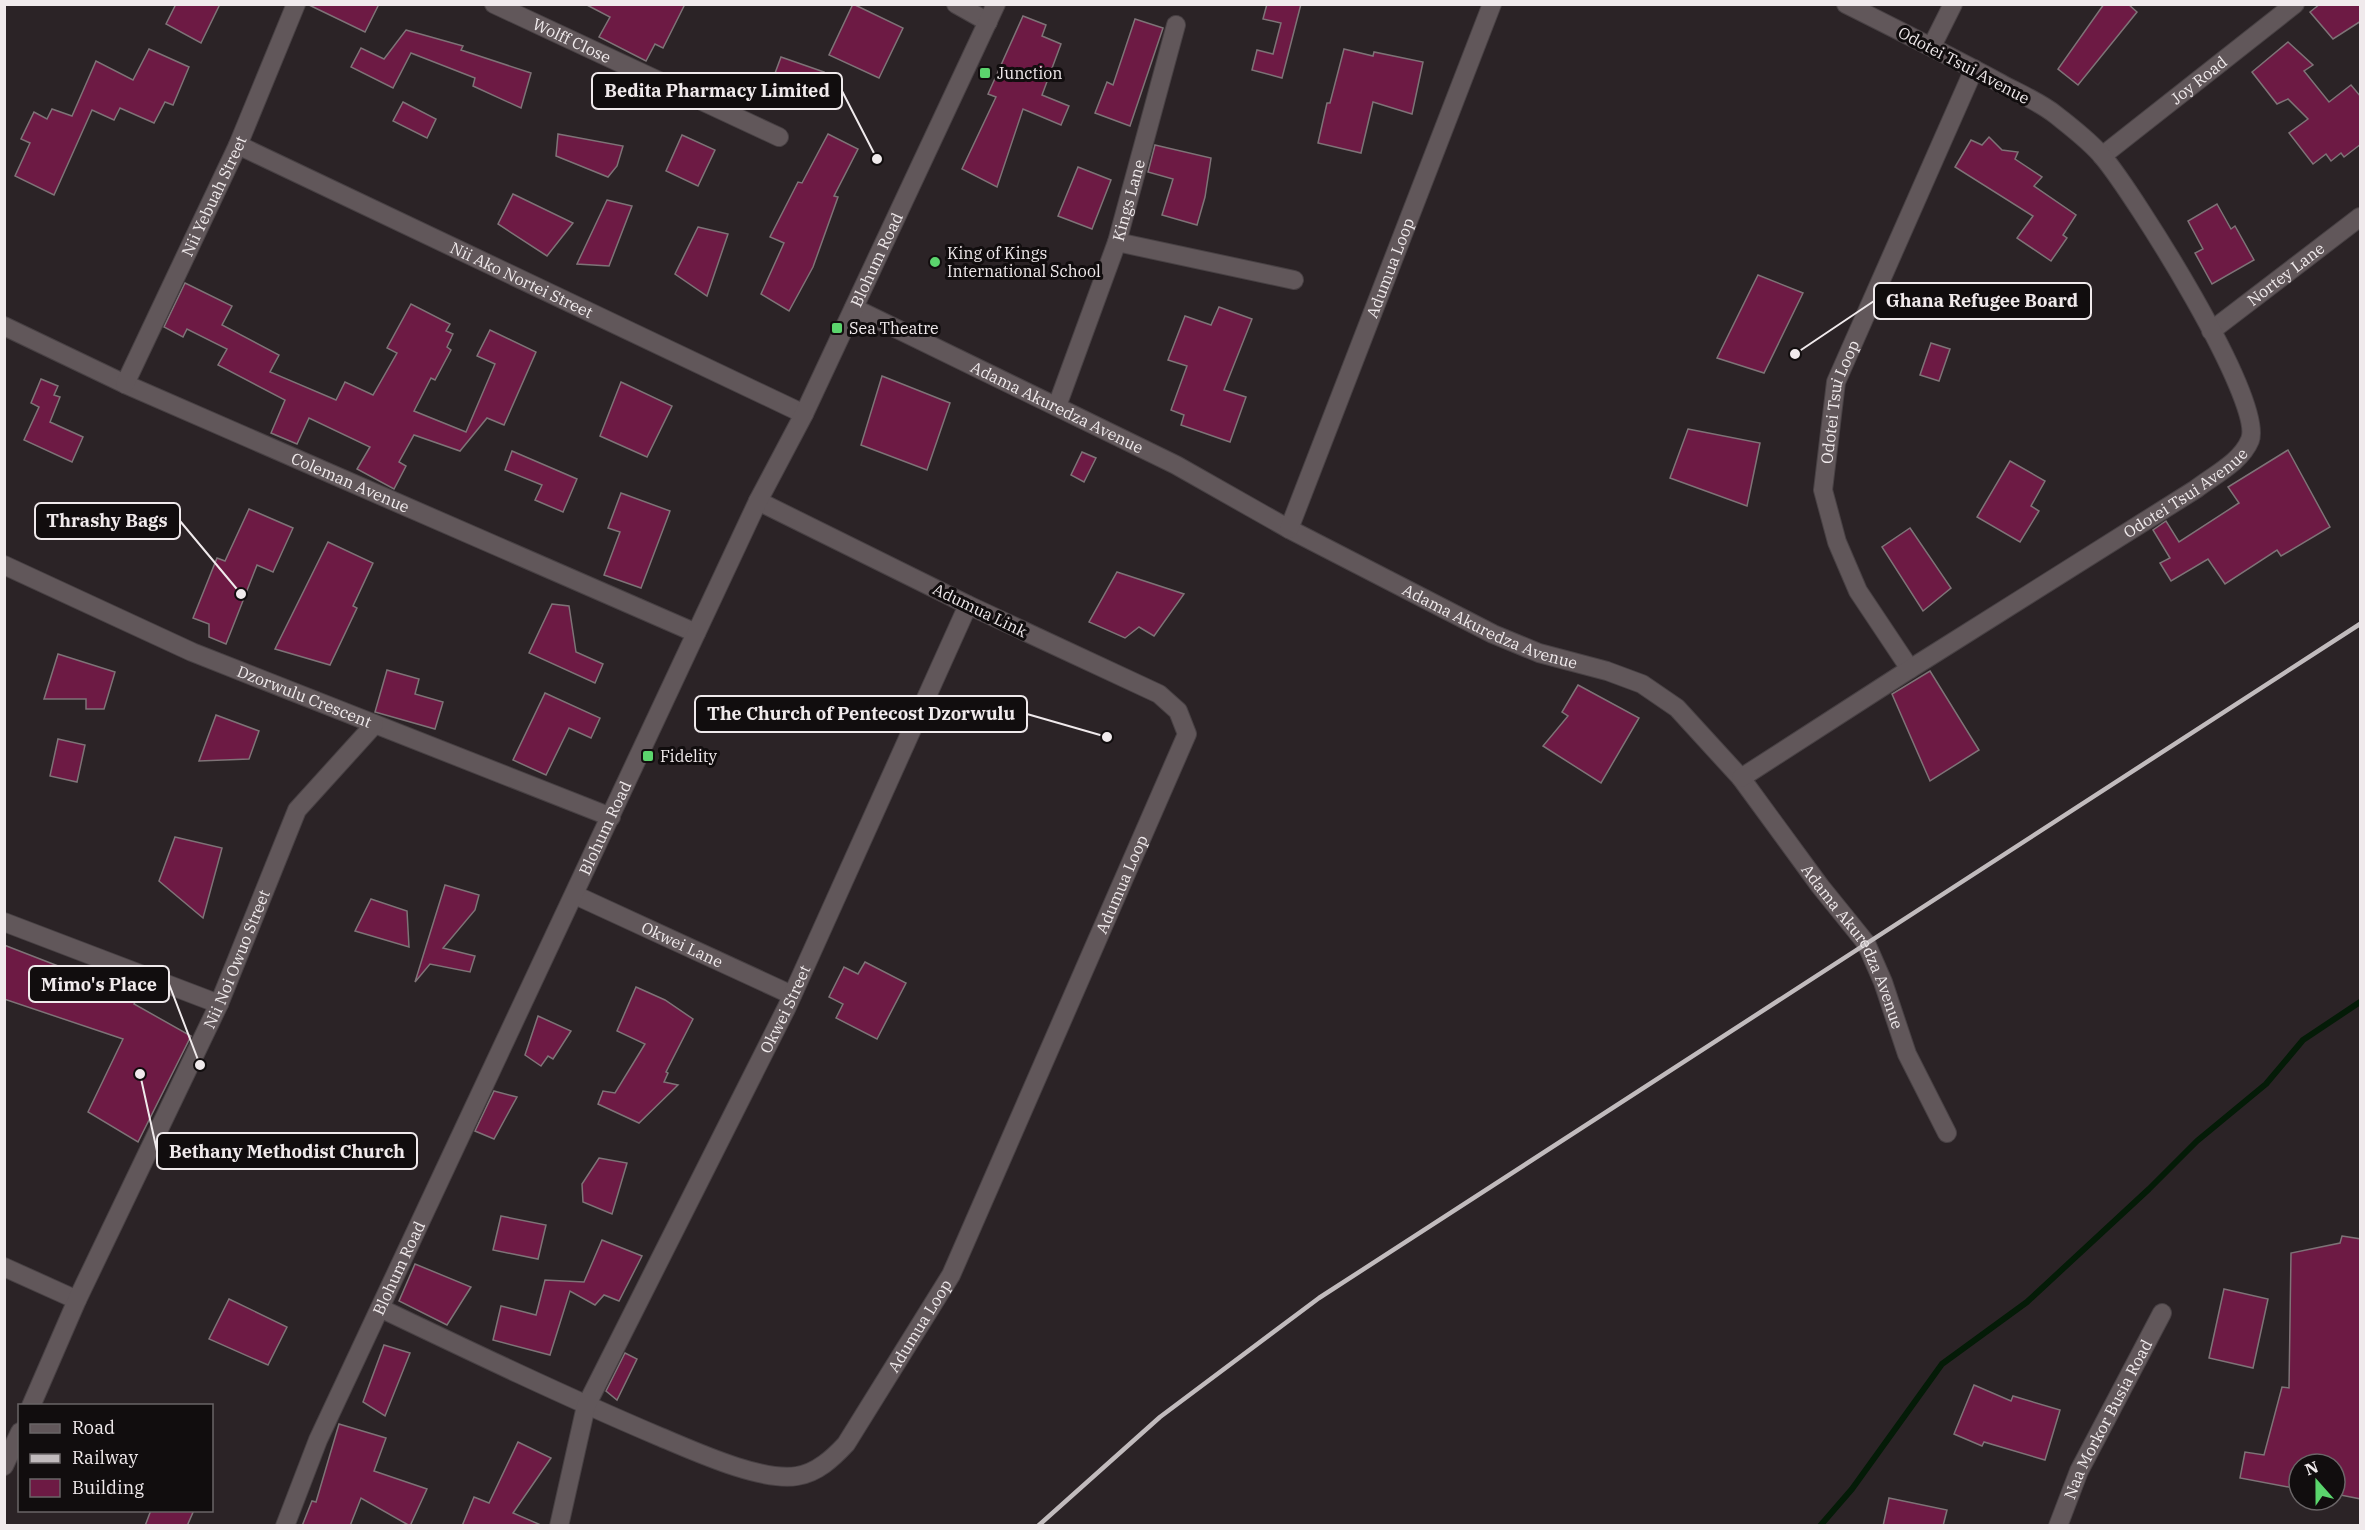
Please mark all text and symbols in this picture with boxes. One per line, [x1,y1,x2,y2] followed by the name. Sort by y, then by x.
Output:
[530,14,614,67] street label: Wolff Close
[1895,22,2033,108] street label: Odotei Tsui Avenue
[2166,51,2231,108] street label: Joy Road
[997,63,1063,83] place label: Junction
[978,66,992,80] marker: Junction
[592,73,842,109] callout: Bedita Pharmacy Limited
[604,79,830,102] text: Bedita Pharmacy Limited
[177,133,251,259] street label: Nii Yebuah Street
[1108,157,1149,243] street label: Kings Lane
[846,209,907,310] street label: Blohum Road
[1362,215,1418,321] street label: Adumua Loop
[447,237,596,322] street label: Nii Ako Nortei Street
[2243,238,2328,310] street label: Nortey Lane
[947,243,1101,281] place label: King of Kings International School
[928,255,942,269] marker: King of Kings International School
[1874,283,2091,319] callout: Ghana Refugee Board
[1886,289,2078,312] text: Ghana Refugee Board
[849,318,939,338] place label: Sea Theatre
[830,321,844,335] marker: Sea Theatre
[1816,337,1863,465] street label: Odotei Tsui Loop
[968,357,1147,458] street label: Adama Akuredza Avenue
[2120,444,2252,542] street label: Odotei Tsui Avenue
[288,448,412,517] street label: Coleman Avenue
[35,503,180,539] callout: Thrashy Bags
[46,509,168,532] text: Thrashy Bags
[930,579,1031,642] street label: Adumua Link
[1399,579,1580,673] street label: Adama Akuredza Avenue
[234,661,375,732] street label: Dzorwulu Crescent
[695,696,1027,732] callout: The Church of Pentecost Dzorwulu
[707,702,1015,725] text: The Church of Pentecost Dzorwulu
[660,746,717,766] place label: Fidelity
[641,749,655,763] marker: Fidelity
[574,777,636,878] street label: Blohum Road
[1091,832,1152,937] street label: Adumua Loop
[1797,860,1908,1032] street label: Adama Akuredza Avenue
[199,887,274,1032] street label: Nii Noi Owuo Street
[638,917,726,972] street label: Okwei Lane
[755,962,815,1057] street label: Okwei Street
[29,966,169,1002] callout: Mimo's Place
[41,973,157,996] text: Mimo's Place
[157,1133,417,1169] callout: Bethany Methodist Church
[169,1140,405,1163] text: Bethany Methodist Church
[368,1218,429,1318] street label: Blohum Road
[883,1275,956,1376] street label: Adumua Loop
[2059,1336,2157,1502] street label: Naa Morkor Busia Road
[18,1404,213,1512] legend
[72,1416,115,1439] text: Road
[72,1446,138,1469] text: Railway
[2287,1452,2347,1512] north arrow
[2302,1456,2321,1480] text: N
[72,1476,144,1499] text: Building

